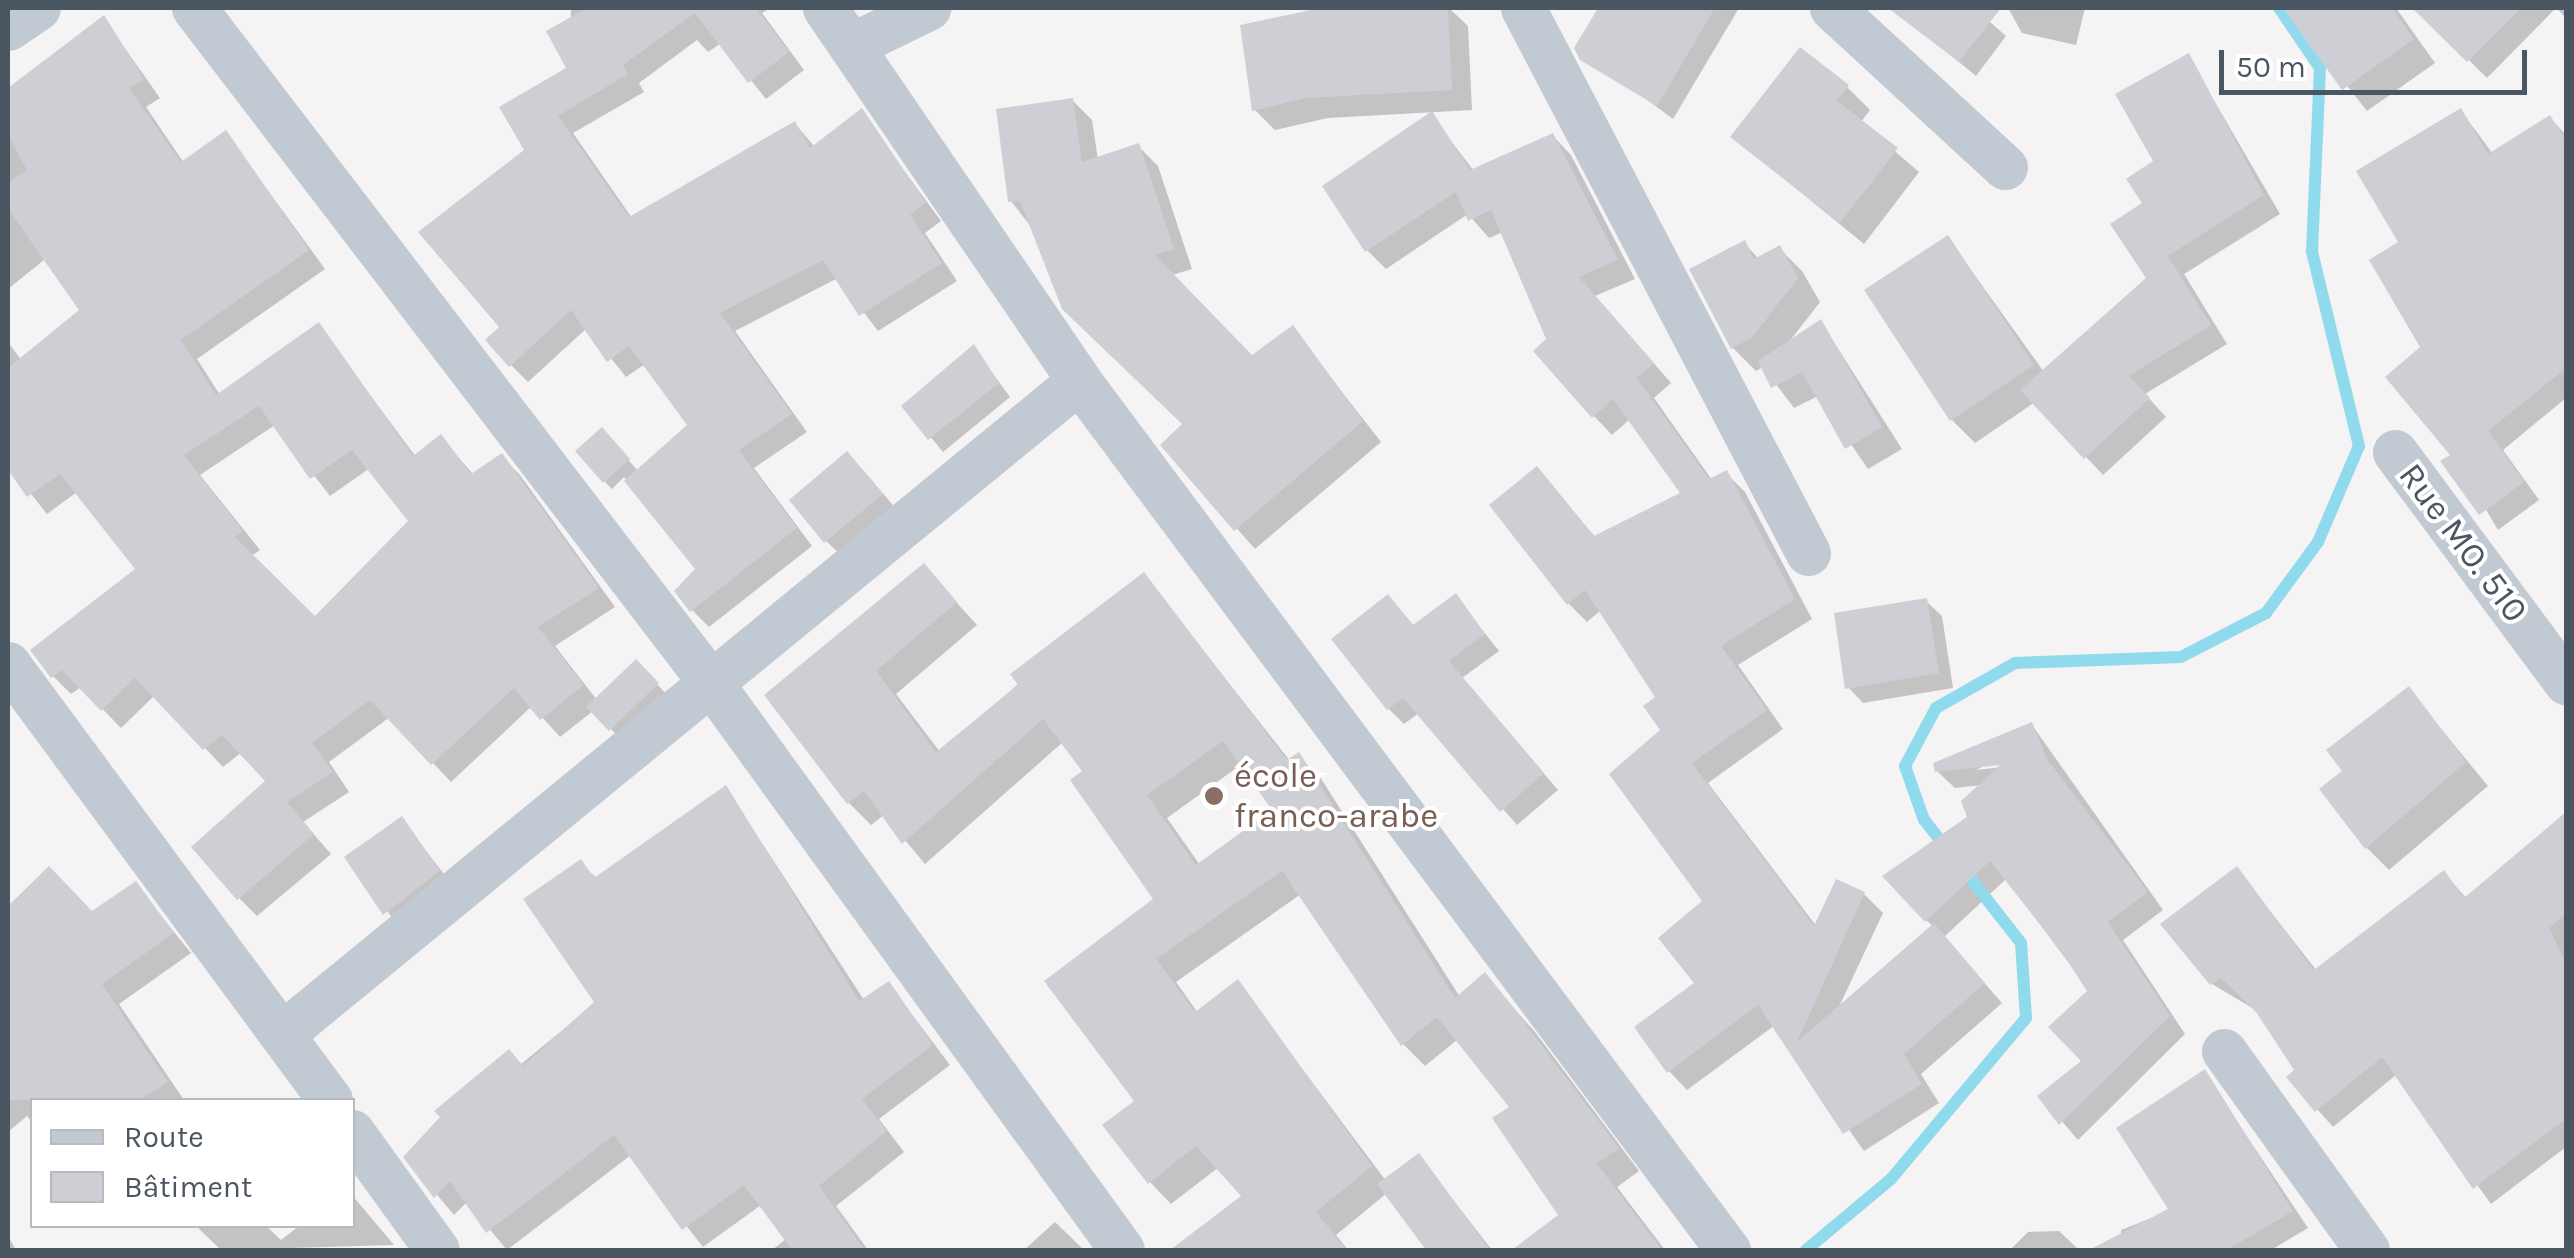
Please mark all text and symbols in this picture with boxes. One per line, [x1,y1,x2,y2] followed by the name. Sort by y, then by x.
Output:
[2224,30,2532,92] scale bar
[2236,49,2306,85] text: 50 m
[2390,455,2536,631] street label: Rue MO. 510
[1234,755,1438,837] place label: école franco-arabe
[1203,785,1225,807] marker: école franco-arabe
[30,1098,355,1228] legend
[124,1119,204,1155] text: Route
[124,1169,252,1205] text: Bâtiment

